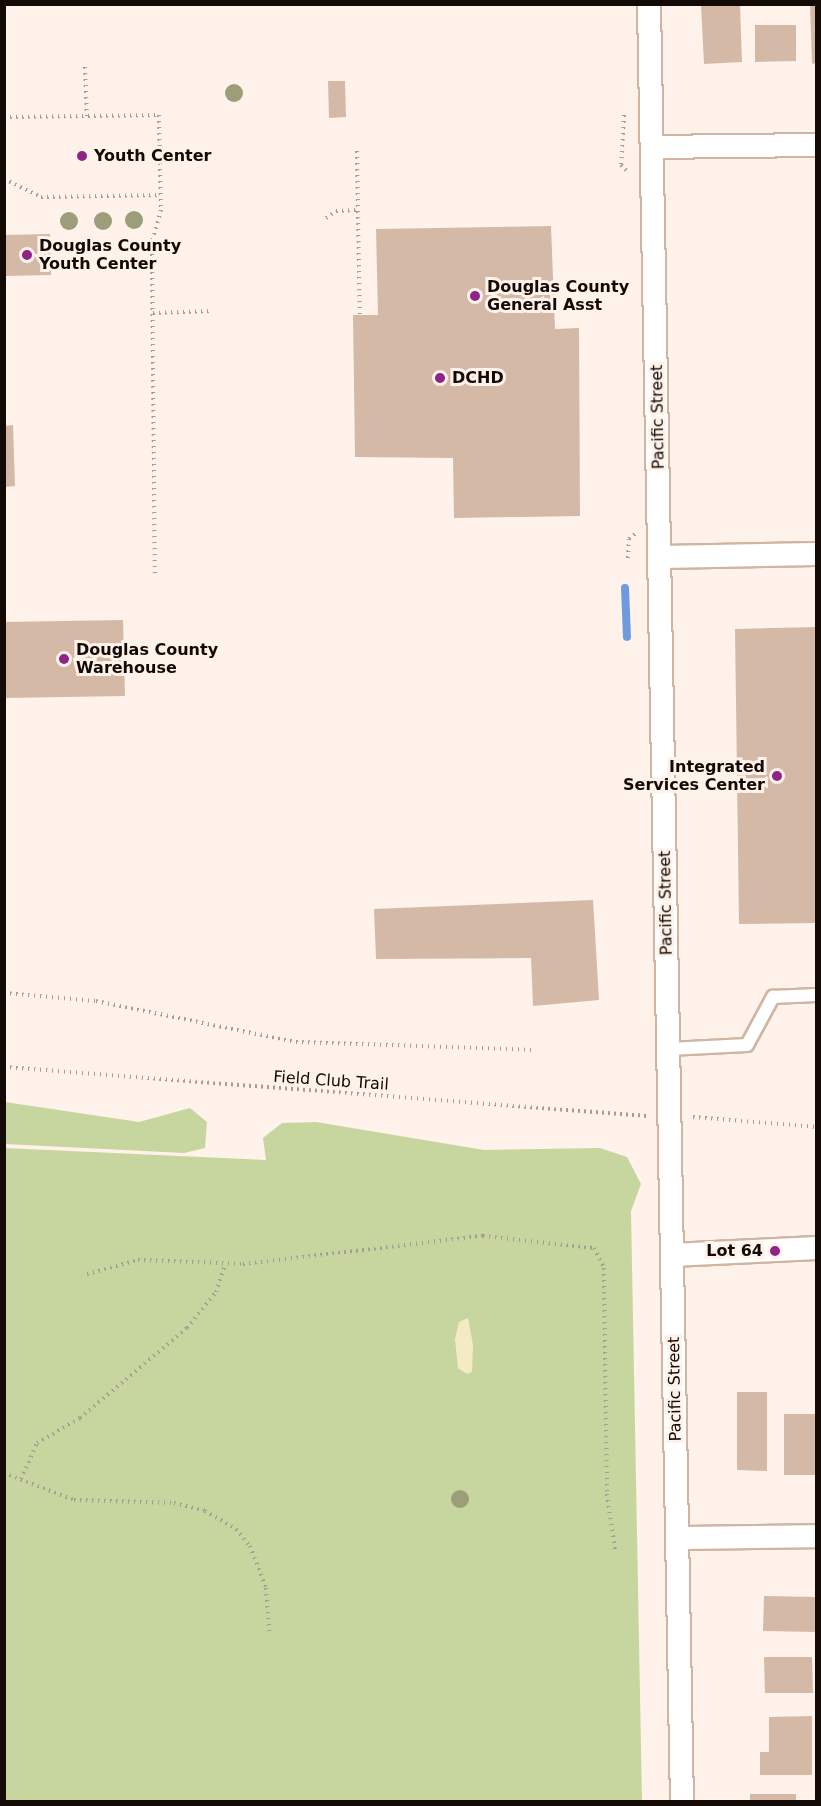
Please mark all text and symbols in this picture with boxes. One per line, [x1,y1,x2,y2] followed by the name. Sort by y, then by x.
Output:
[94,146,211,166] place label: Youth Center
[75,149,89,163] marker: Youth Center
[39,236,181,274] place label: Douglas County Youth Center
[20,248,34,262] marker: Douglas County Youth Center
[487,277,629,315] place label: Douglas County General Asst
[468,289,482,303] marker: Douglas County General Asst
[647,365,669,469] street label: Pacific Street
[452,368,504,388] place label: DCHD
[433,371,447,385] marker: DCHD
[76,640,218,678] place label: Douglas County Warehouse
[57,652,71,666] marker: Douglas County Warehouse
[623,757,765,795] place label: Integrated Services Center
[770,769,784,783] marker: Integrated Services Center
[655,851,677,955] street label: Pacific Street
[273,1067,389,1095] street label: Field Club Trail
[706,1241,763,1261] place label: Lot 64
[768,1244,782,1258] marker: Lot 64
[664,1337,686,1441] street label: Pacific Street

